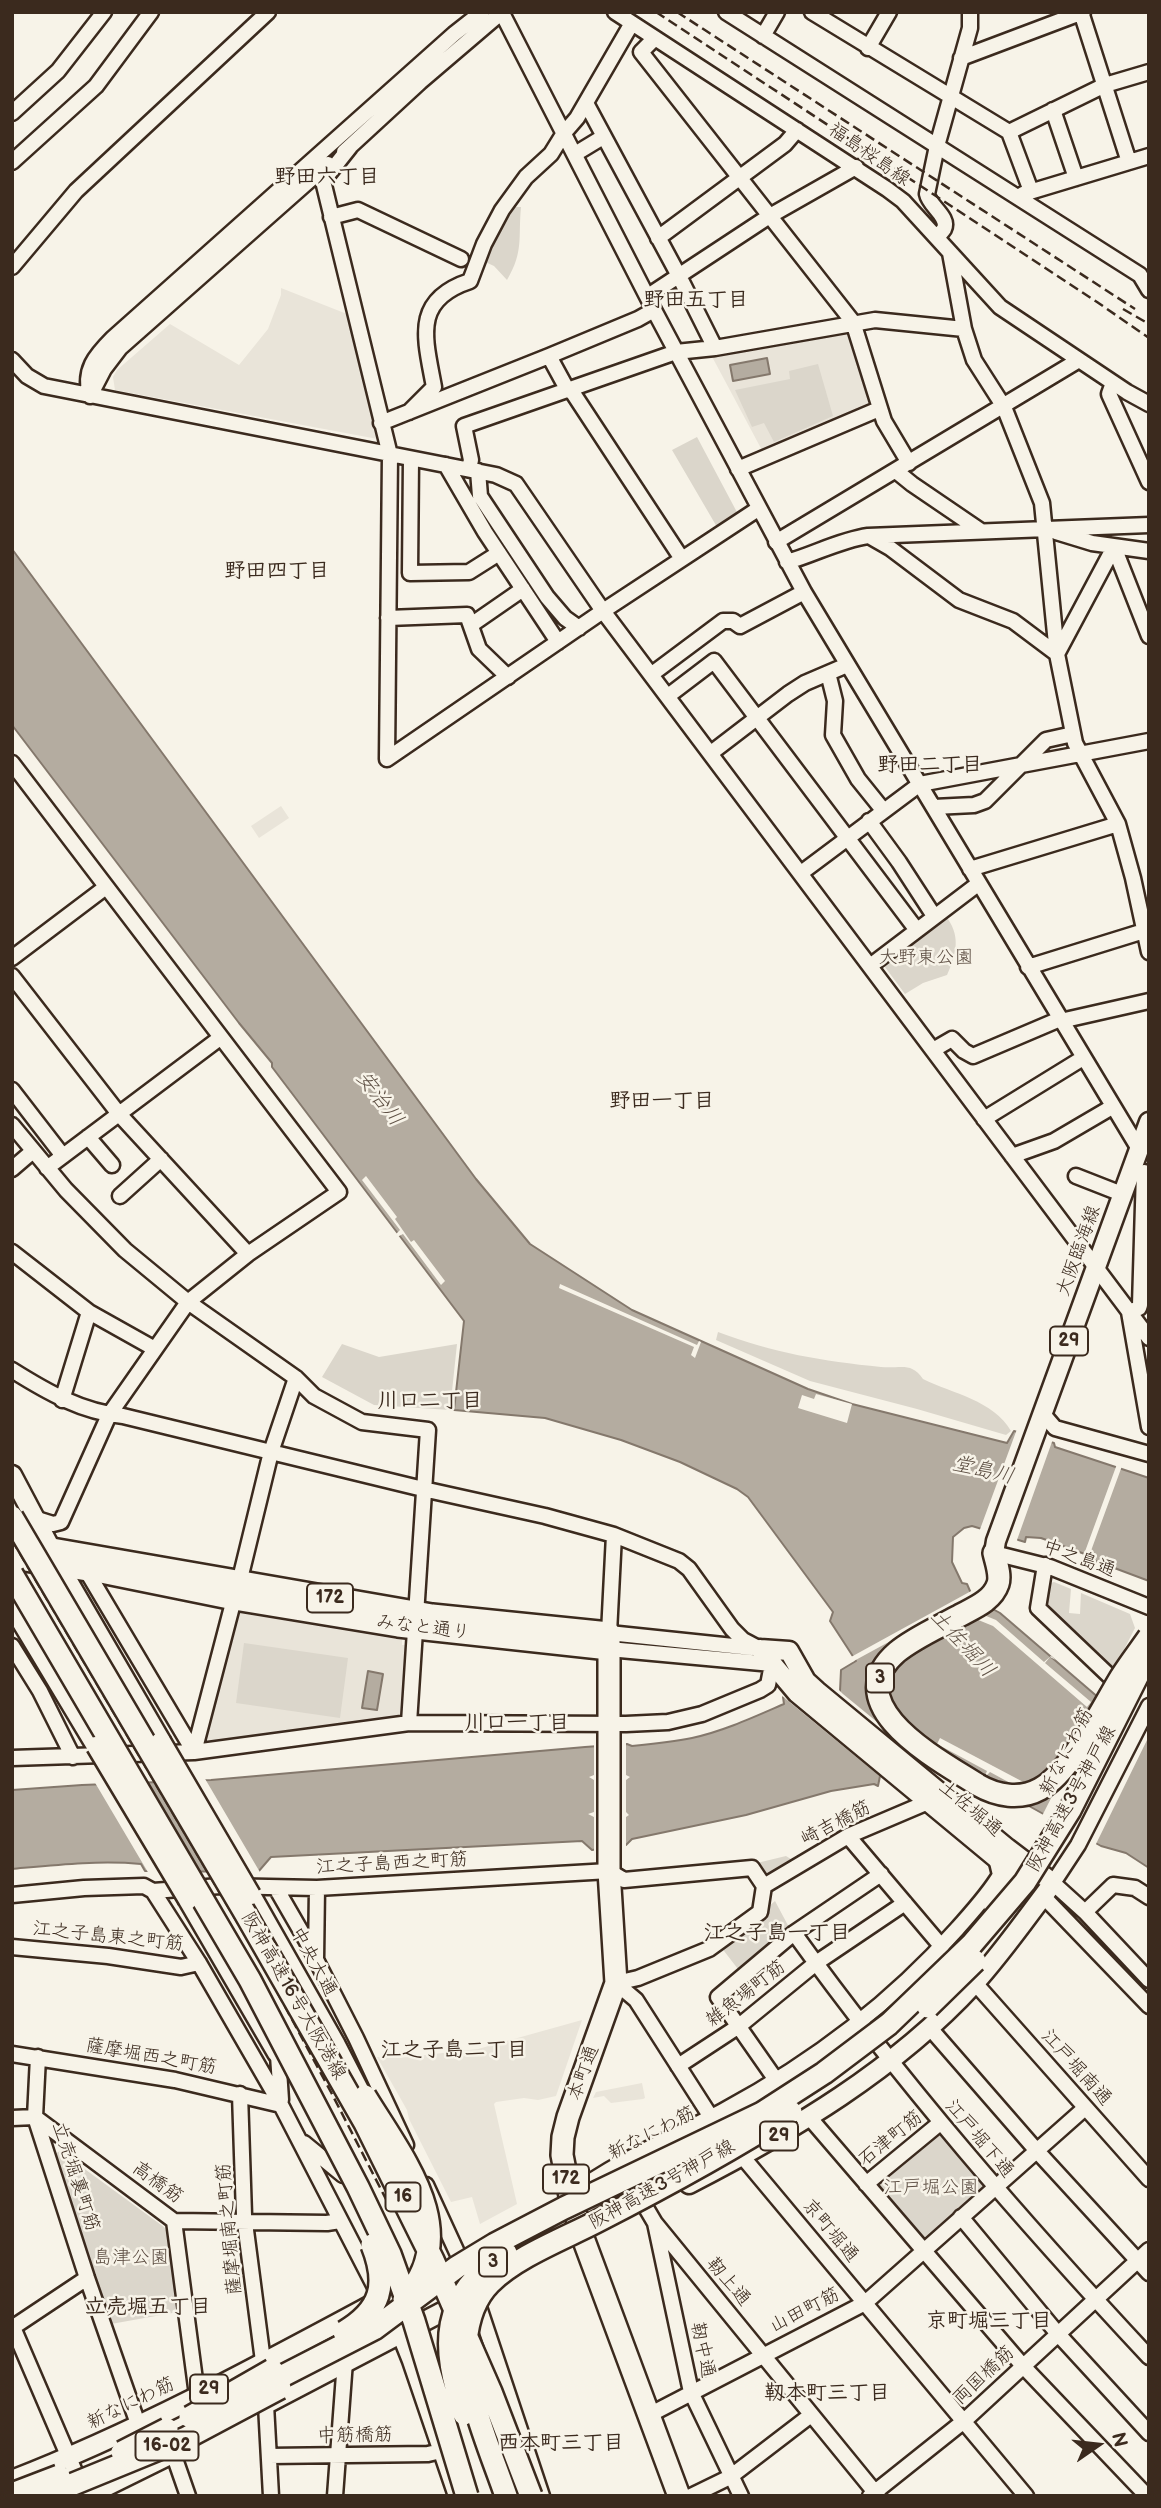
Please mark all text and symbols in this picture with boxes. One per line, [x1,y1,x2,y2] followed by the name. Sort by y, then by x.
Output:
[824,118,914,192] street label: 福島桜島線
[275,165,379,191] district label: 野田六丁目
[644,288,748,314] district label: 野田五丁目
[225,559,329,585] district label: 野田四丁目
[878,753,982,779] district label: 野田二丁目
[879,947,973,969] park label: 大野東公園
[350,1066,408,1132] water label: 安治川
[610,1089,714,1115] district label: 野田一丁目
[1052,1202,1106,1300] street label: 大阪臨海線
[1050,1326,1088,1356] road number: 29
[378,1389,482,1415] district label: 川口二丁目
[949,1452,1017,1490] water label: 堂島川
[1039,1535,1119,1583] street label: 中之島通
[307,1583,353,1612] road number: 172
[924,1605,1000,1683] water label: 土佐堀川
[374,1611,472,1645] street label: みなと通り
[866,1664,894,1693] road number: 3
[1035,1705,1099,1799] street label: 新なにわ筋
[465,1711,569,1737] district label: 川口一丁目
[1022,1722,1122,1876] street label: 阪神高速3号神戸線
[934,1776,1006,1842] street label: 土佐堀通
[797,1797,875,1851] street label: 崎吉橋筋
[316,1849,468,1879] street label: 江之子島西之町筋
[236,1908,350,2084] street label: 阪神高速16号大阪港線
[31,1918,185,1956] street label: 江之子島東之町筋
[704,1921,850,1947] district label: 江之子島一丁目
[285,1923,341,2001] street label: 中央大通
[702,1956,790,2032] street label: 雑魚場町筋
[1036,2025,1116,2111] street label: 江戸堀南通
[84,2034,218,2080] street label: 薩摩堀西之町筋
[381,2038,527,2064] district label: 江之子島二丁目
[564,2042,604,2104] street label: 本町通
[940,2095,1018,2183] street label: 江戸堀下通
[605,2102,699,2166] street label: 新なにわ筋
[854,2106,928,2172] street label: 石津町筋
[47,2119,103,2235] street label: 立売堀裏町筋
[760,2122,798,2150] road number: 29
[585,2135,739,2235] street label: 阪神高速3号神戸線
[127,2157,187,2209] street label: 高橋筋
[213,2162,247,2296] street label: 薩摩堀南之町筋
[543,2164,589,2194] road number: 172
[884,2177,978,2199] park label: 江戸堀公園
[386,2182,420,2211] road number: 16
[797,2195,863,2267] street label: 京町堀通
[93,2247,169,2269] park label: 島津公園
[479,2248,507,2276] road number: 3
[701,2253,755,2311] street label: 靭上通
[766,2284,844,2338] street label: 山田町筋
[85,2295,211,2321] district label: 立売堀五丁目
[926,2309,1052,2335] district label: 京町堀三丁目
[685,2320,719,2380] street label: 靭中通
[948,2342,1020,2410] street label: 両国橋筋
[83,2373,179,2435] street label: 新なにわ筋
[190,2374,228,2404] road number: 29
[764,2381,890,2407] district label: 靱本町三丁目
[1063,2410,1133,2480] north arrow
[317,2424,393,2448] street label: 中筋橋筋
[1106,2430,1132,2450] text: N
[498,2431,624,2457] district label: 西本町三丁目
[136,2432,198,2460] road number: 16-02

